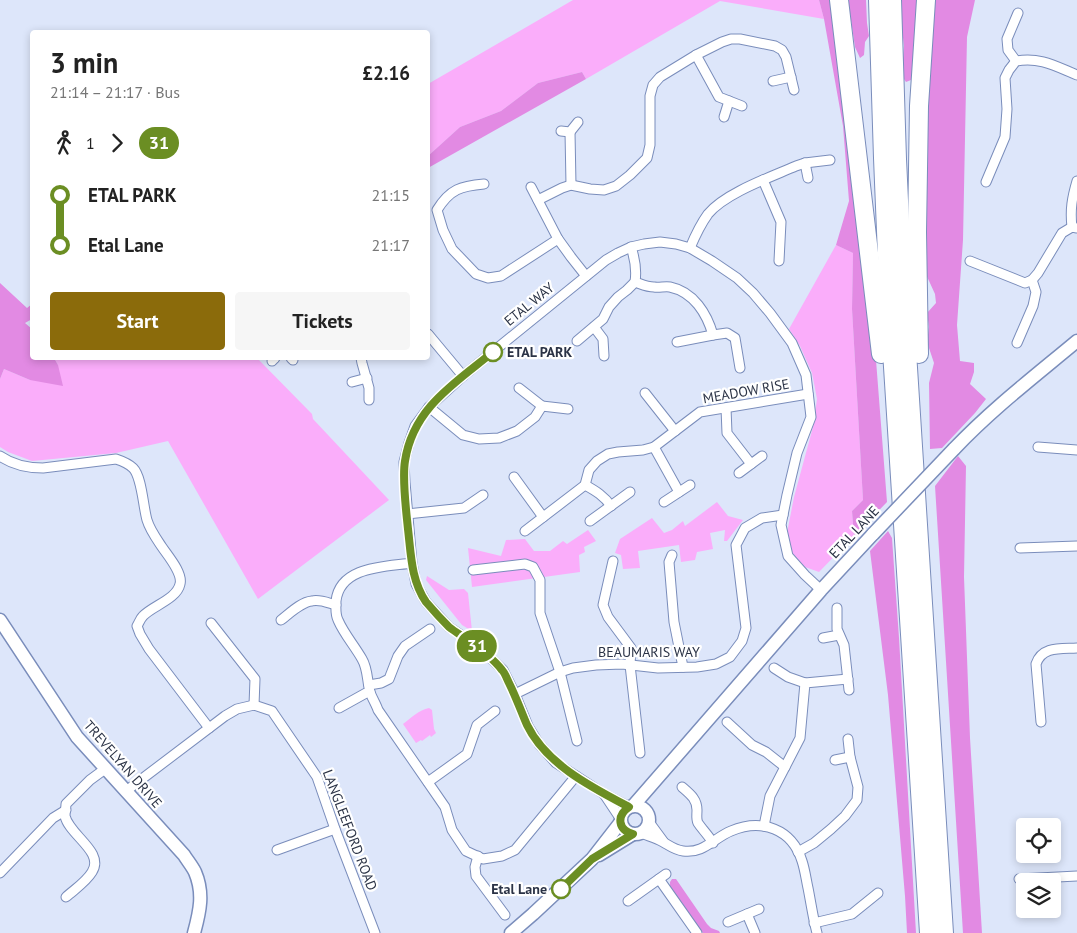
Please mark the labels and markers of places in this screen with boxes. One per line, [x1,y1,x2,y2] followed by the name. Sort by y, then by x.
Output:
[483,342,503,362] marker: ETAL PARK
[507,343,572,361] place label: ETAL PARK
[551,879,571,899] marker: Etal Lane
[491,880,547,898] place label: Etal Lane

